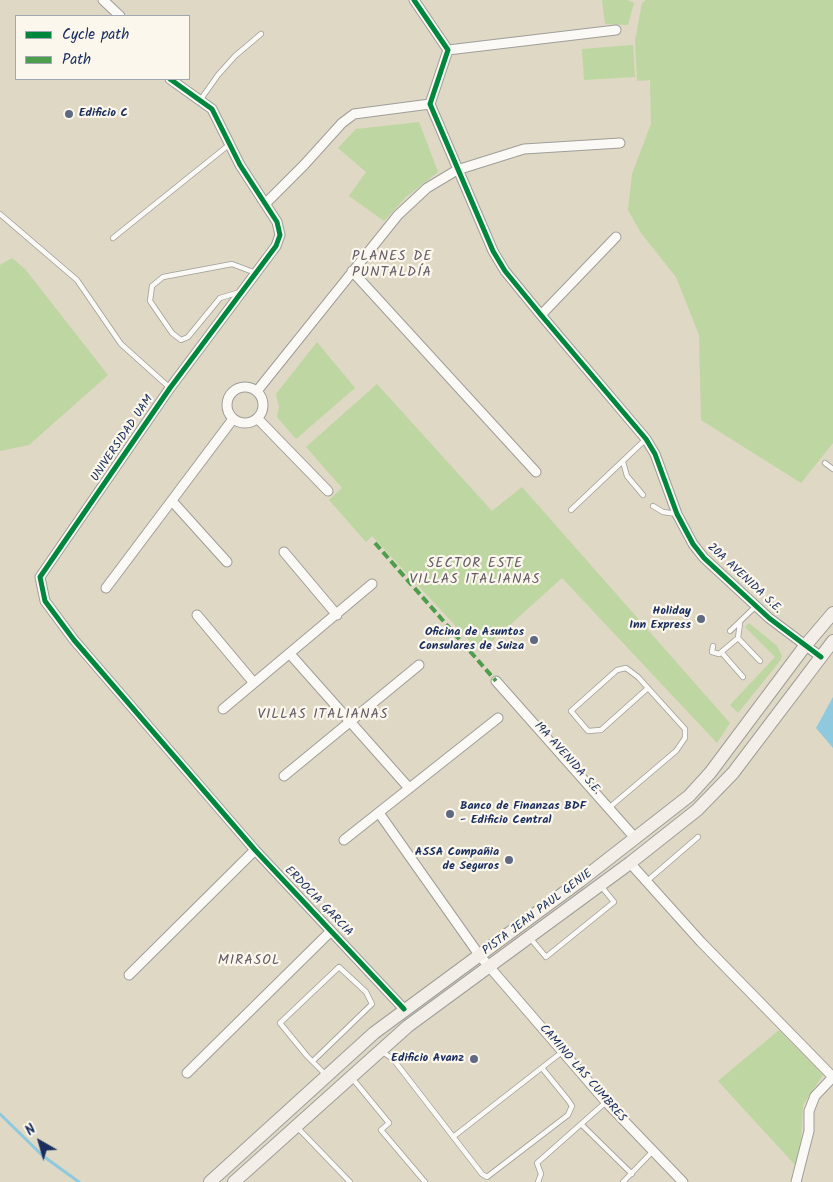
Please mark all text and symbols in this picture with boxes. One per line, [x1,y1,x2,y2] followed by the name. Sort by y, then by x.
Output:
[15,15,190,80] legend
[62,23,129,47] text: Cycle path
[62,48,91,72] text: Path
[79,107,128,121] place label: Edificio C
[63,108,75,120] marker: Edificio C
[351,250,433,282] district label: PLANES DE PUNTALDÍA
[89,393,157,485] street label: UNIVERSIDAD UAM
[704,541,784,617] street label: 20A AVENIDA S.E.
[408,557,542,590] district label: SECTOR ESTE VILLAS ITALIANAS
[629,605,691,633] place label: Holiday Inn Express
[695,613,707,625] marker: Holiday Inn Express
[419,626,524,654] place label: Oficina de Asuntos Consulares de Suiza
[528,634,540,646] marker: Oficina de Asuntos Consulares de Suiza
[256,708,390,724] district label: VILLAS ITALIANAS
[530,720,604,798] street label: 19A AVENIDA S.E.
[460,800,586,828] place label: Banco de Finanzas BDF - Edificio Central
[444,808,456,820] marker: Banco de Finanzas BDF - Edificio Central
[415,846,499,874] place label: ASSA Compañia de Seguros
[503,854,515,866] marker: ASSA Compañia de Seguros
[281,864,355,940] street label: ERDOCIA GARCIA
[480,867,596,959] street label: PISTA JEAN PAUL GENIE
[217,954,281,970] district label: MIRASOL
[536,1022,628,1126] street label: CAMINO LAS CUMBRES
[391,1052,464,1066] place label: Edificio Avanz
[468,1053,480,1065] marker: Edificio Avanz
[15,1117,65,1167] north arrow
[21,1119,41,1142] text: N

